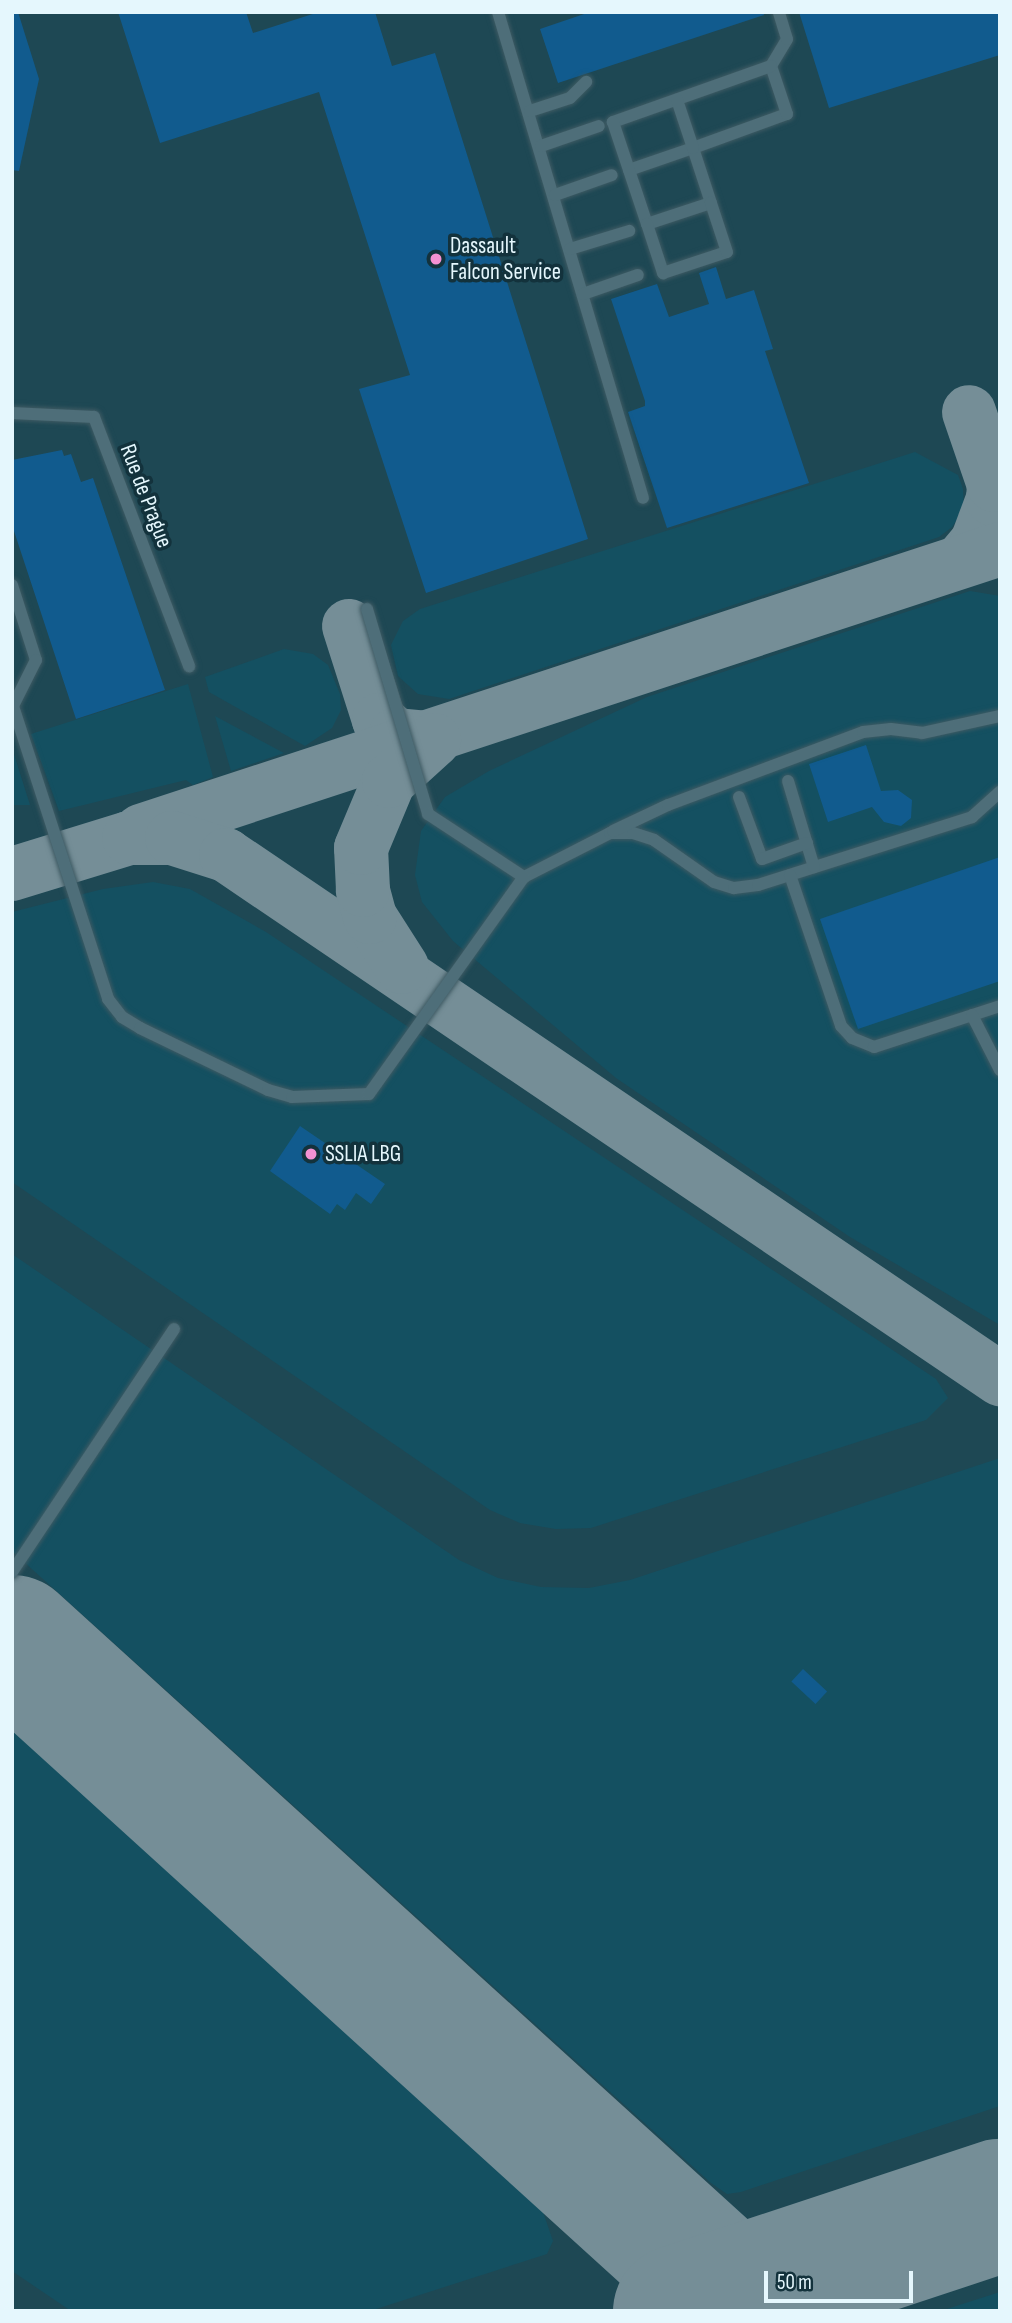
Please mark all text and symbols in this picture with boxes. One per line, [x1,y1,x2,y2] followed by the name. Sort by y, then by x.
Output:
[450,232,561,286] place label: Dassault Falcon Service
[428,251,444,267] marker: Dassault Falcon Service
[114,440,178,552] street label: Rue de Prague
[325,1140,401,1168] place label: SSLIA LBG
[303,1146,319,1162] marker: SSLIA LBG
[767,2256,916,2300] scale bar
[777,2270,812,2295] text: 50 m

